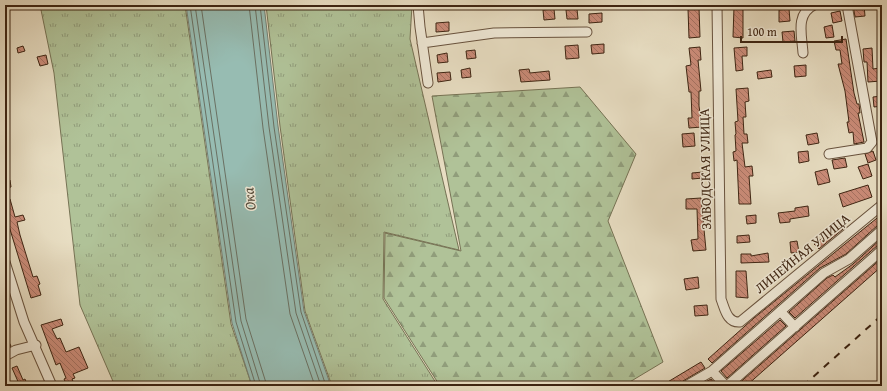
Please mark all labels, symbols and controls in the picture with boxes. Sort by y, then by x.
scale bar [741,18,842,44]
text: 100 m [747,23,777,40]
street label: ЗАВОДСКАЯ УЛИЦА [694,108,716,230]
water label: Ока [237,187,261,211]
street label: ЛИНЕЙНАЯ УЛИЦА [750,208,854,298]

